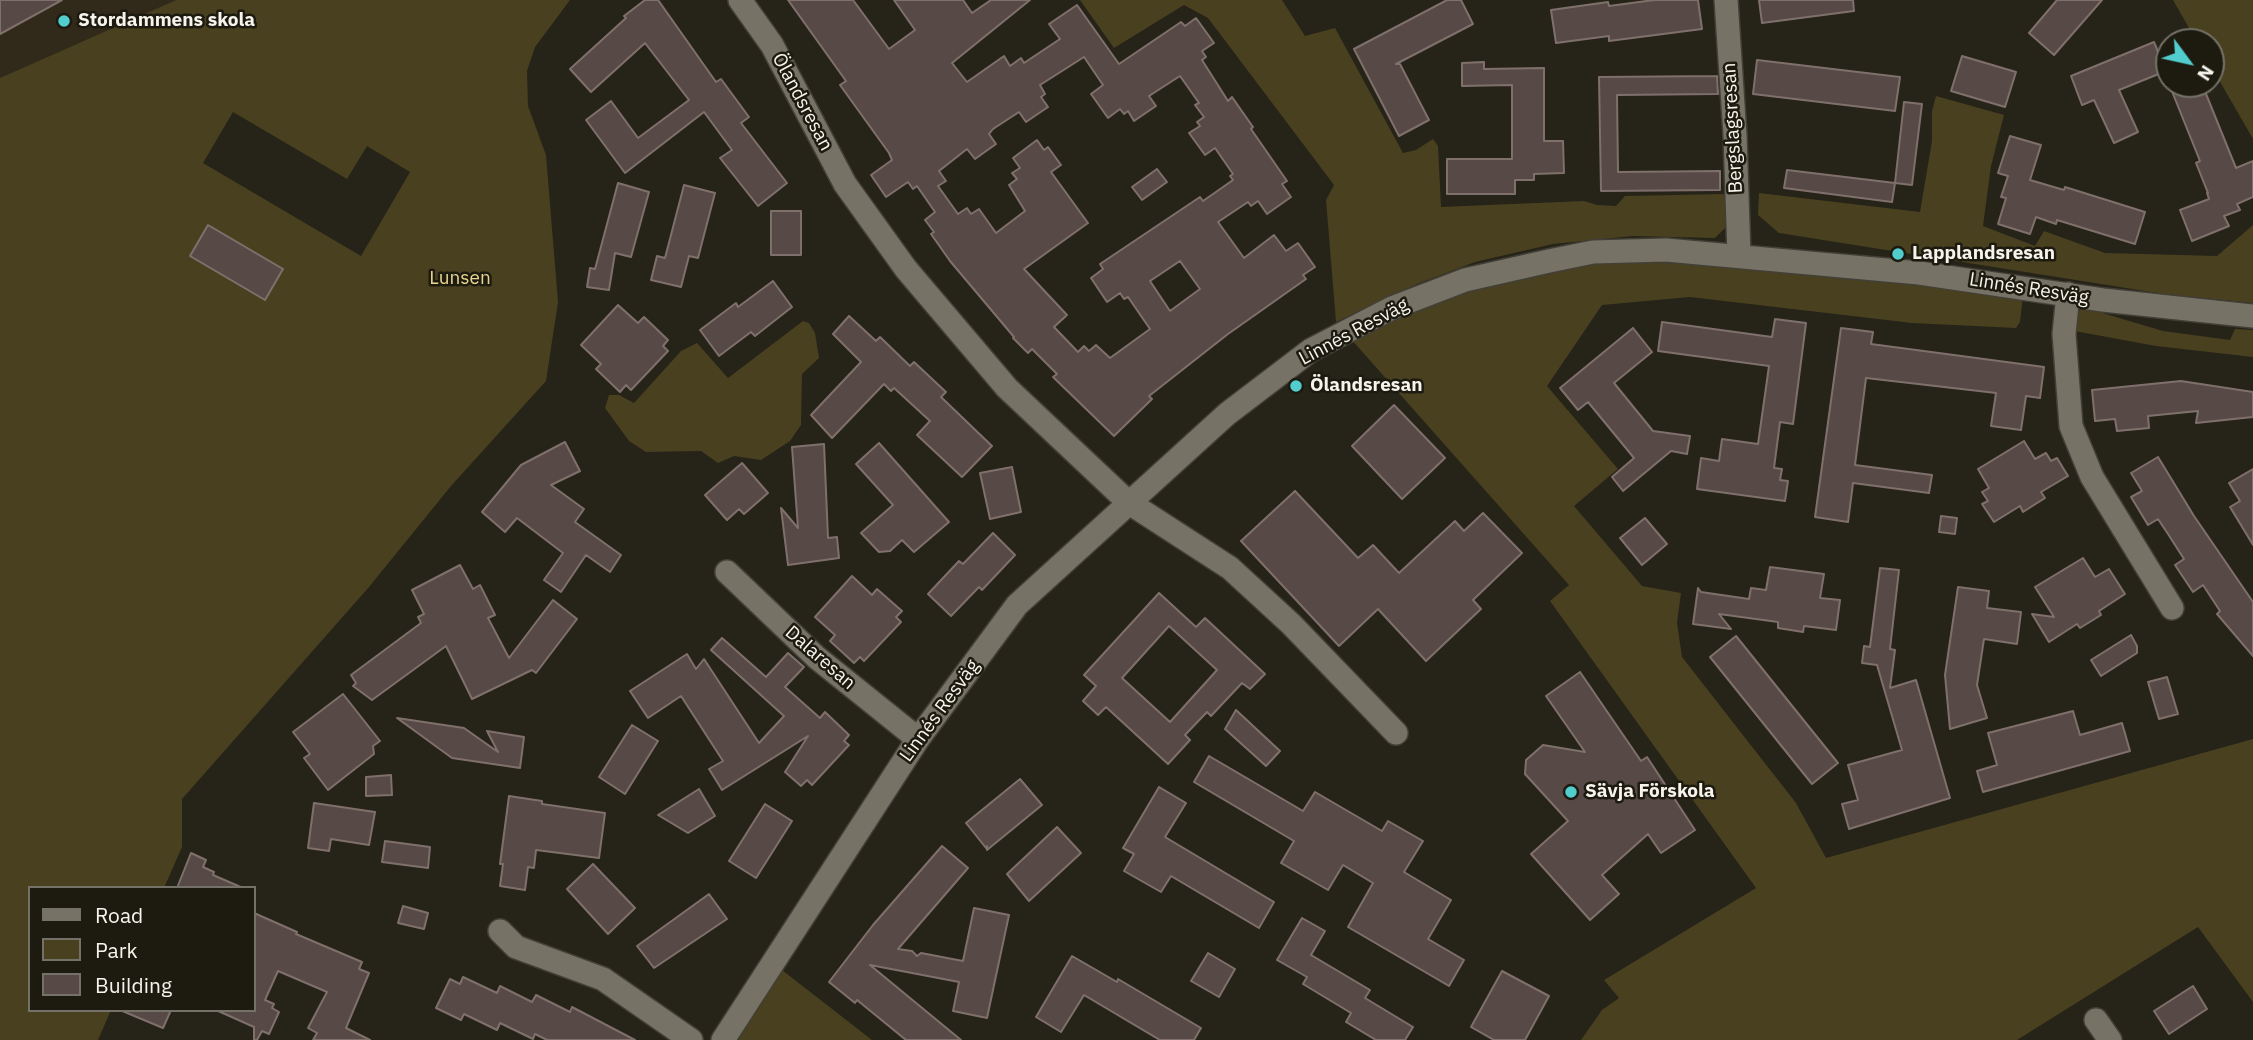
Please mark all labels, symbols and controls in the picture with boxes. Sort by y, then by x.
place label: Stordammens skola [78,10,255,32]
marker: Stordammens skola [56,13,72,29]
north arrow [2155,28,2225,98]
street label: Ölandsresan [767,49,837,155]
text: N [2192,61,2220,86]
street label: Bergslagsresan [1718,62,1748,194]
place label: Lapplandsresan [1912,243,2055,265]
marker: Lapplandsresan [1890,246,1906,262]
park label: Lunsen [429,268,491,290]
street label: Linnés Resväg [1968,268,2090,310]
street label: Linnés Resväg [1295,294,1413,370]
place label: Ölandsresan [1310,375,1423,397]
marker: Ölandsresan [1288,378,1304,394]
street label: Dalaresan [780,621,860,695]
street label: Linnés Resväg [895,655,985,767]
place label: Sävja Förskola [1585,781,1715,803]
marker: Sävja Förskola [1563,784,1579,800]
legend [28,886,256,1012]
text: Road [95,901,143,929]
text: Park [95,936,138,964]
text: Building [95,971,172,999]

